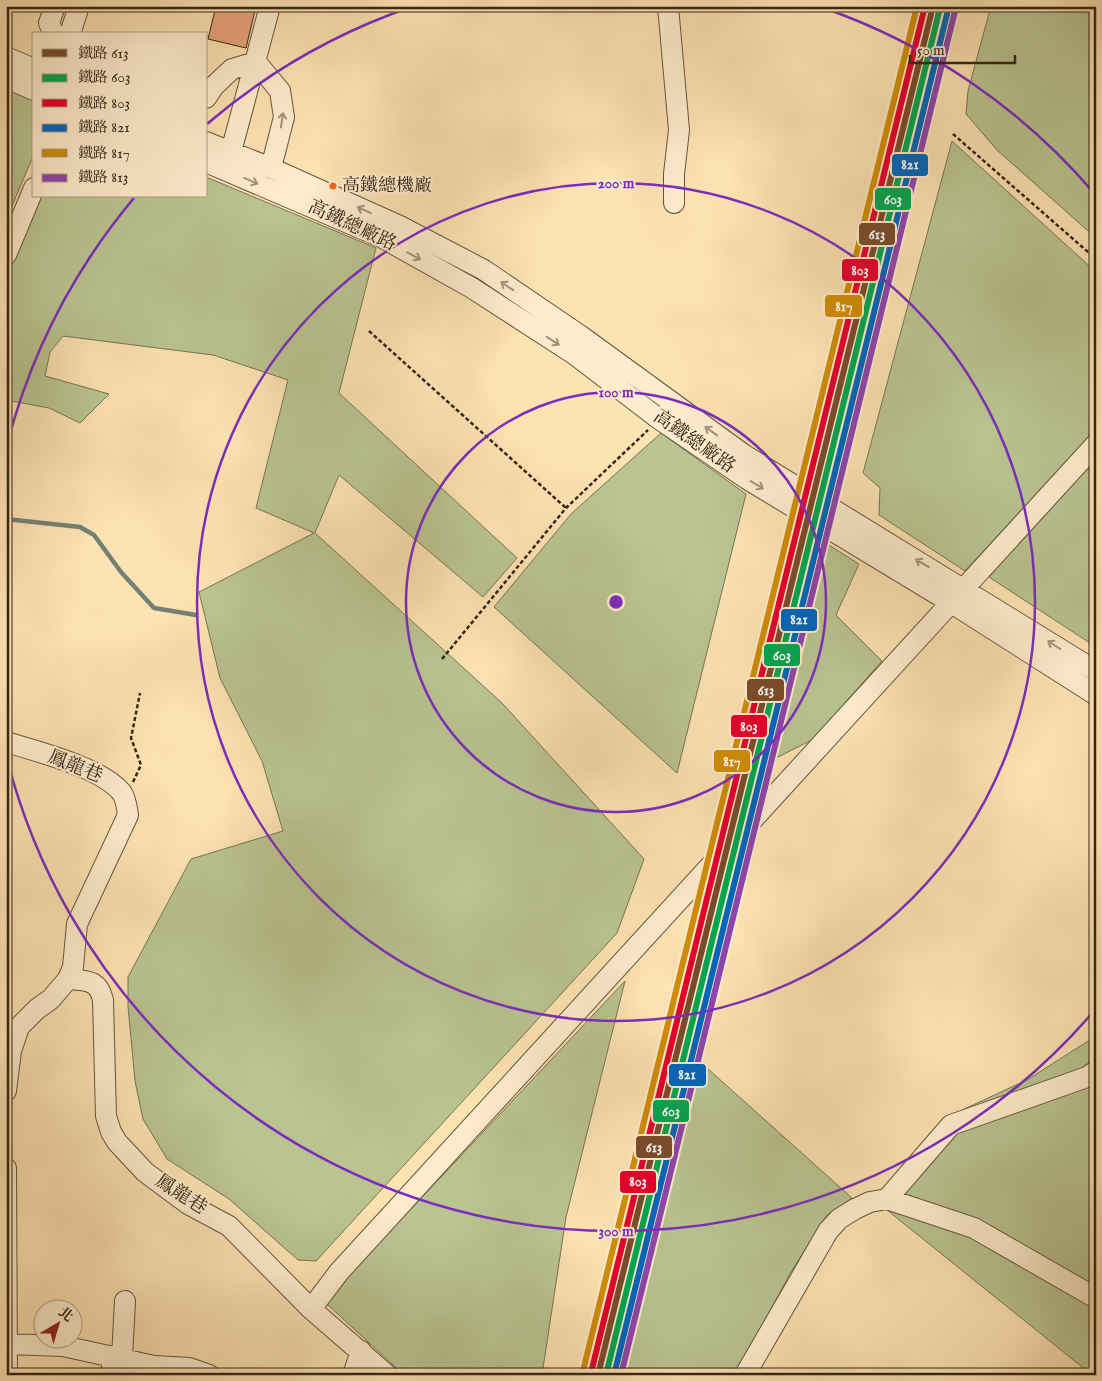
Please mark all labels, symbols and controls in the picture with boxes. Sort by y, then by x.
legend [32,32,208,198]
scale bar [910,32,1014,64]
text: 50 m [917,41,945,60]
text: 鐵路 613 [78,44,129,63]
text: 鐵路 603 [78,68,131,87]
text: 鐵路 803 [78,94,130,113]
one-way arrow [277,113,287,129]
text: 鐵路 821 [78,118,130,137]
text: 鐵路 817 [78,144,130,163]
line badge: 821 [891,153,929,177]
text: 821 [901,156,919,174]
text: 鐵路 813 [78,168,128,187]
text: 200 m [598,174,635,193]
place label: 高鐵總機廠 [342,175,432,198]
one-way arrow [243,176,258,186]
marker: 高鐵總機廠 [328,181,338,191]
line badge: 603 [874,187,912,211]
text: 603 [884,191,902,209]
street label: 高鐵總廠路 [304,195,400,257]
one-way arrow [357,204,372,214]
line badge: 613 [858,222,896,246]
text: 613 [869,226,885,244]
one-way arrow [407,251,422,261]
line badge: 803 [841,258,879,282]
text: 803 [851,262,869,280]
one-way arrow [500,281,514,291]
line badge: 817 [824,294,863,318]
text: 817 [835,298,853,316]
one-way arrow [546,335,560,346]
text: 100 m [598,383,634,402]
street label: 高鐵總廠路 [648,405,740,479]
one-way arrow [704,426,718,436]
one-way arrow [750,480,764,490]
one-way arrow [916,558,930,568]
centre of rings [607,593,625,611]
line badge: 821 [780,608,818,632]
text: 821 [790,611,808,629]
one-way arrow [1048,640,1062,650]
line badge: 603 [763,643,801,667]
text: 603 [773,647,791,665]
line badge: 613 [746,678,785,702]
text: 613 [758,682,774,700]
line badge: 803 [730,714,768,738]
text: 803 [740,718,758,736]
street label: 鳳龍巷 [44,745,106,789]
line badge: 817 [713,749,751,773]
text: 817 [723,753,741,771]
line badge: 821 [668,1063,707,1087]
text: 821 [678,1066,696,1084]
line badge: 603 [652,1099,690,1123]
text: 603 [662,1103,680,1121]
line badge: 613 [635,1135,673,1159]
text: 613 [646,1139,662,1157]
street label: 鳳龍巷 [151,1169,211,1221]
line badge: 803 [619,1170,657,1194]
text: 803 [629,1173,647,1191]
text: 300 m [598,1222,634,1241]
north arrow [32,1298,82,1348]
text: 北 [54,1303,76,1326]

